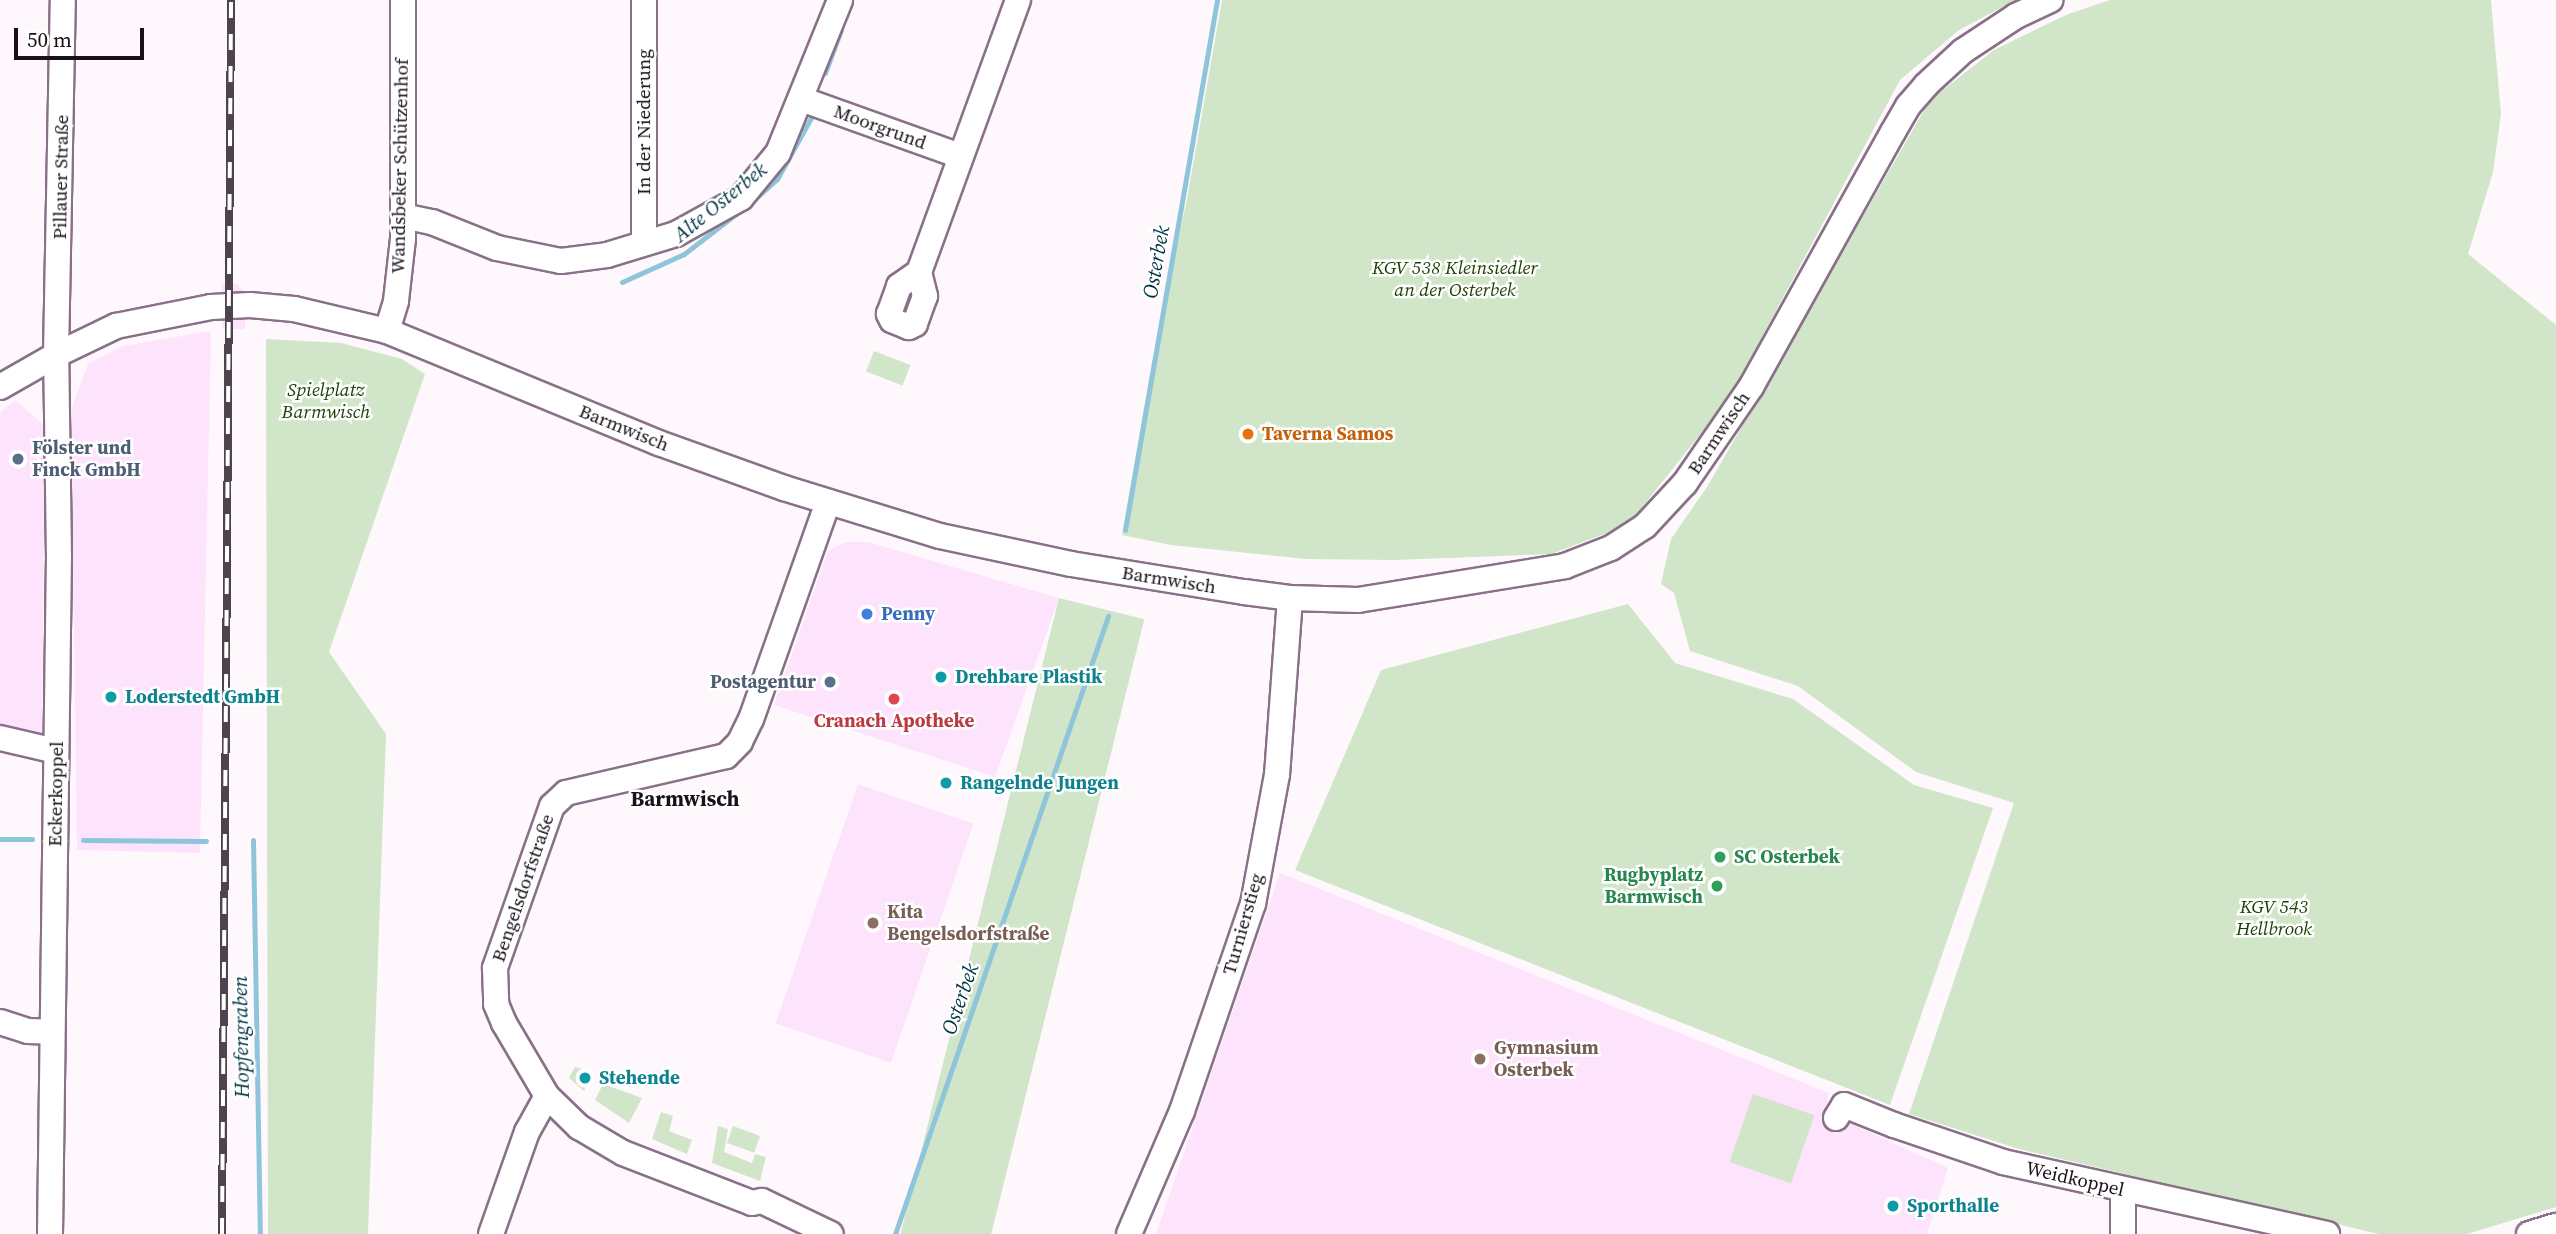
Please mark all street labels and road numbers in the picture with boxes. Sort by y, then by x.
street label: In der Niederung [633,49,655,195]
street label: Wandsbeker Schützenhof [387,58,413,274]
street label: Moorgrund [831,100,929,154]
street label: Pillauer Straße [49,114,73,240]
street label: Barmwisch [1683,387,1755,479]
street label: Barmwisch [576,400,672,456]
street label: Barmwisch [1120,561,1218,599]
street label: Eckerkoppel [44,741,68,847]
street label: Bengelsdorfstraße [487,811,559,965]
street label: Turnierstieg [1218,871,1268,977]
street label: Weidkoppel [2024,1157,2126,1201]

